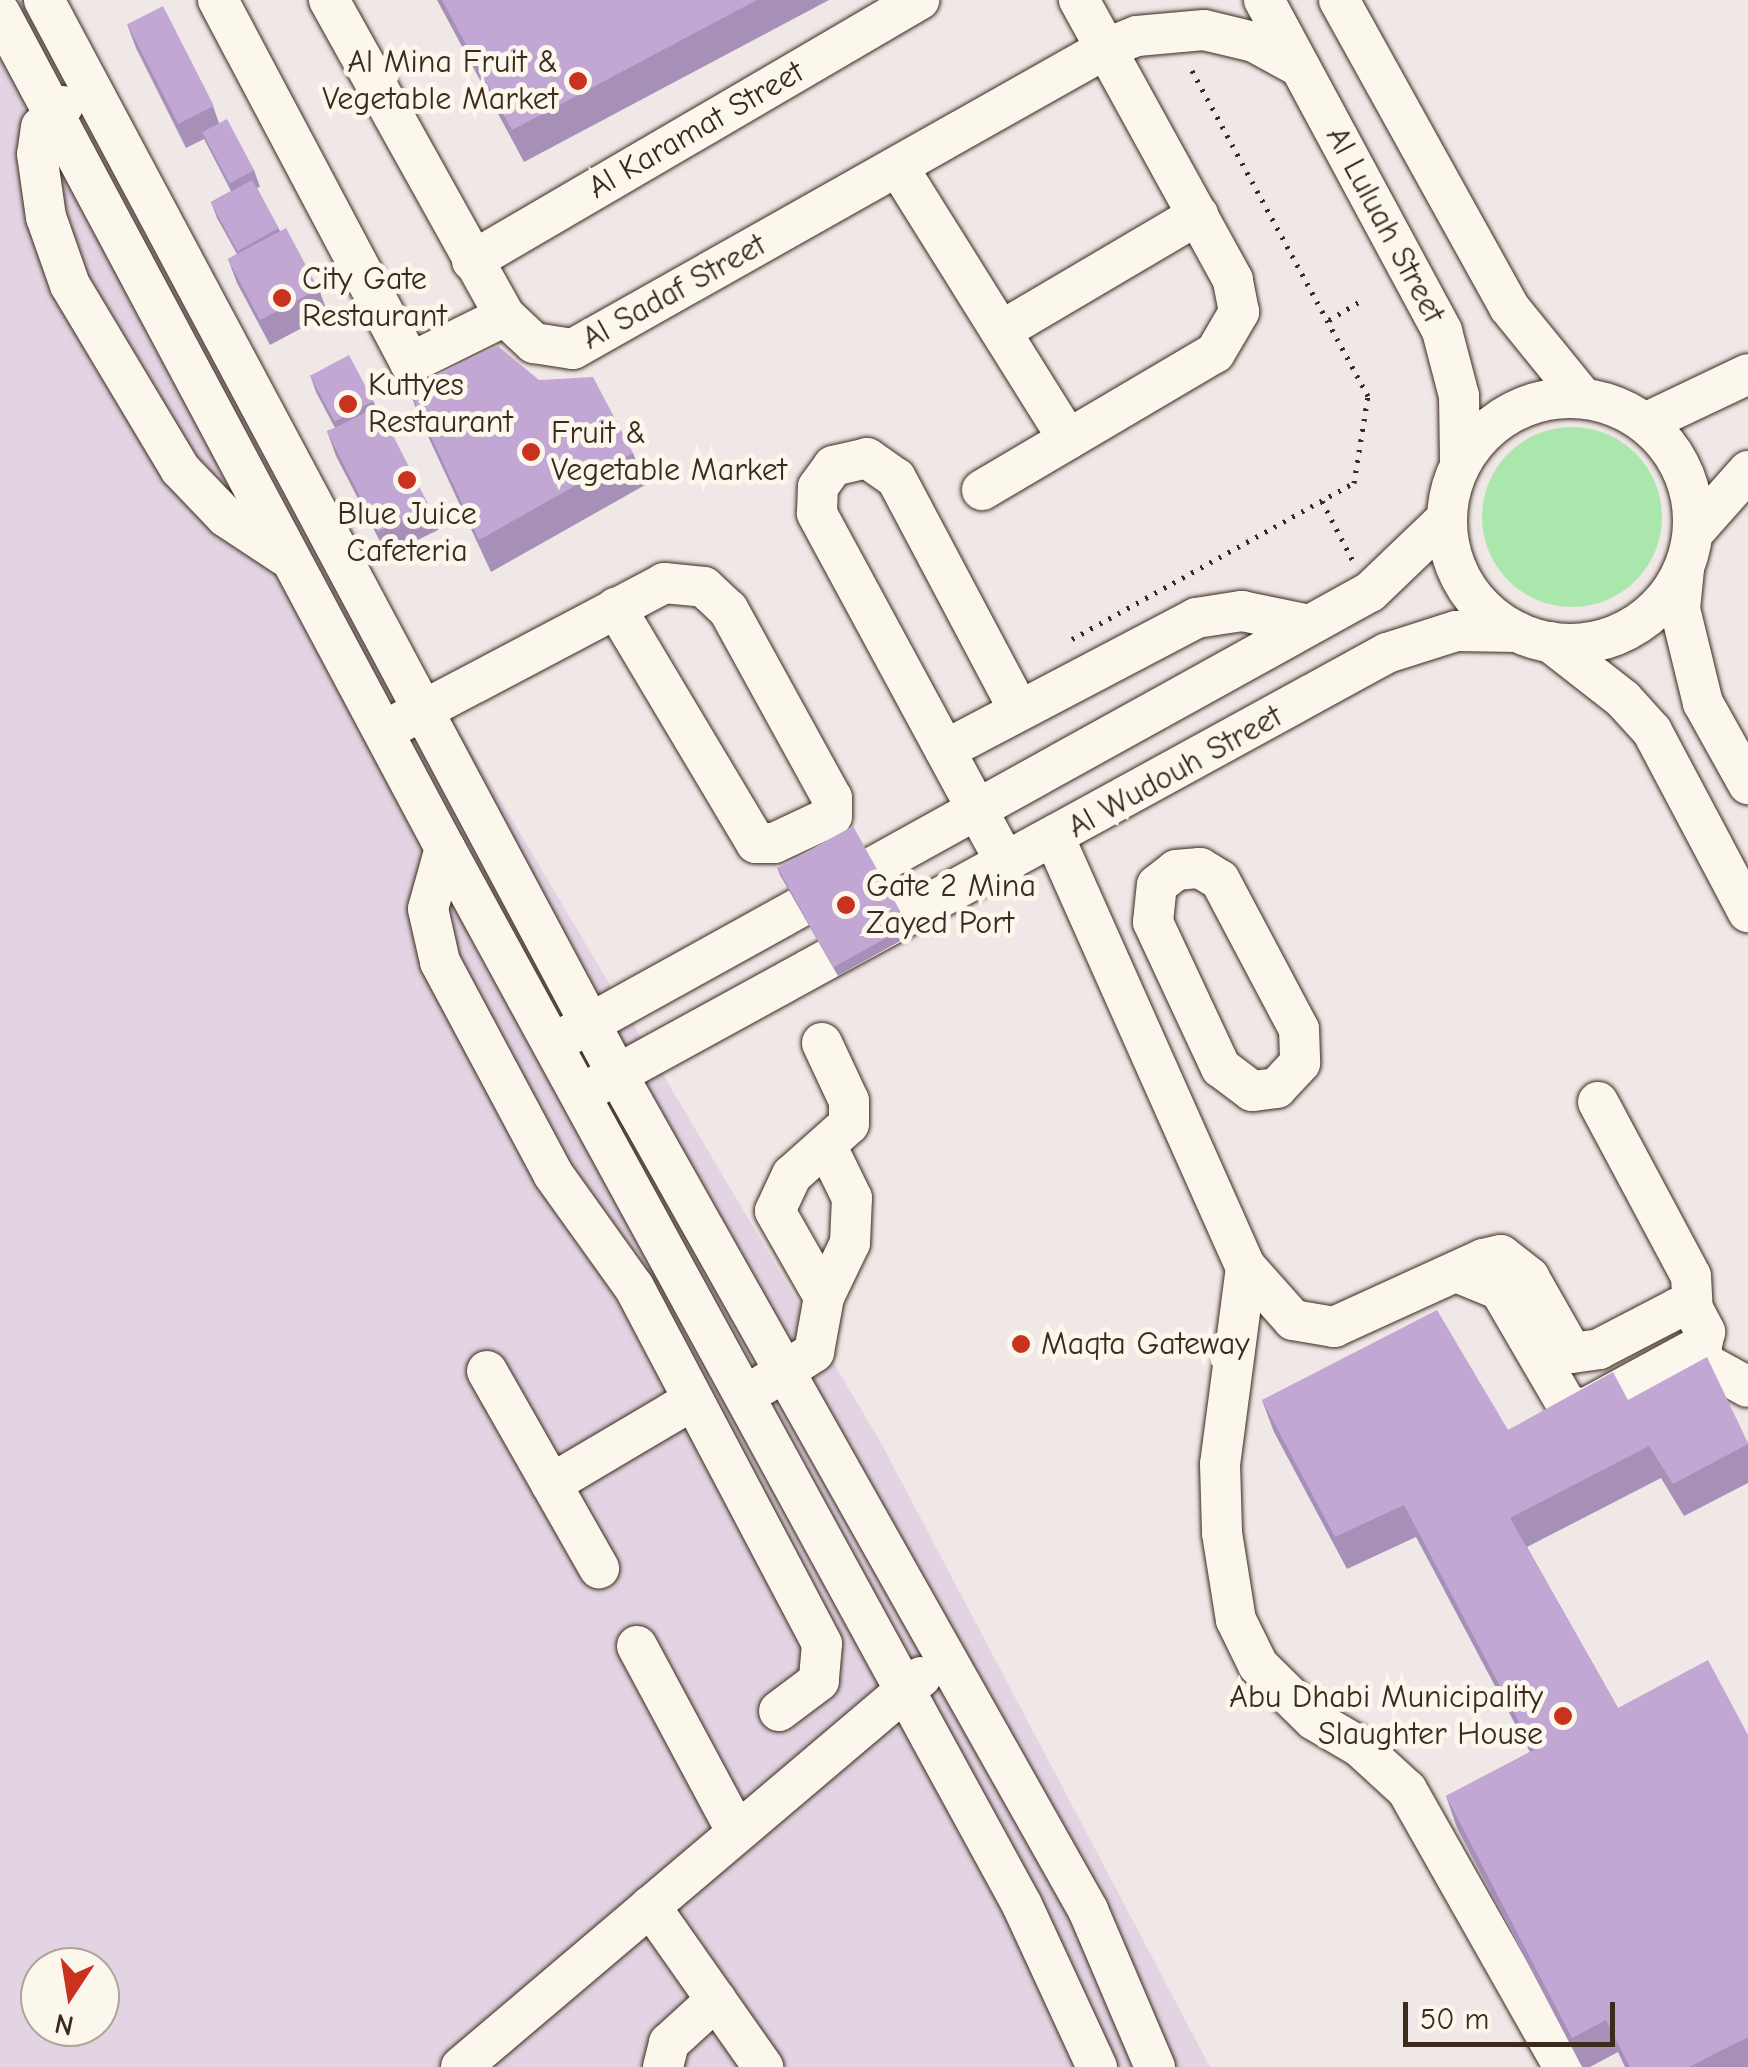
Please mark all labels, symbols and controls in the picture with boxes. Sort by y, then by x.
place label: Al Mina Fruit & Vegetable Market [322,44,558,119]
street label: Al Karamat Street [581,53,811,207]
marker: Al Mina Fruit & Vegetable Market [567,70,589,92]
street label: Al Luluah Street [1317,121,1453,329]
street label: Al Sadaf Street [576,226,772,358]
place label: City Gate Restaurant [302,261,447,336]
marker: City Gate Restaurant [271,287,293,309]
place label: Kuttyes Restaurant [368,367,513,442]
marker: Kuttyes Restaurant [337,393,359,415]
place label: Fruit & Vegetable Market [551,415,787,490]
marker: Fruit & Vegetable Market [520,441,542,463]
marker: Blue Juice Cafeteria [396,469,418,491]
place label: Blue Juice Cafeteria [337,496,477,571]
street label: Al Wudouh Street [1061,697,1289,847]
place label: Gate 2 Mina Zayed Port [866,868,1036,943]
marker: Gate 2 Mina Zayed Port [835,894,857,916]
place label: Maqta Gateway [1041,1325,1249,1363]
marker: Maqta Gateway [1010,1333,1032,1355]
place label: Abu Dhabi Municipality Slaughter House [1229,1679,1543,1754]
marker: Abu Dhabi Municipality Slaughter House [1552,1705,1574,1727]
north arrow [20,1947,120,2047]
scale bar [1408,1982,1620,2044]
text: 50 m [1420,2002,1489,2037]
text: N [52,2007,76,2042]

